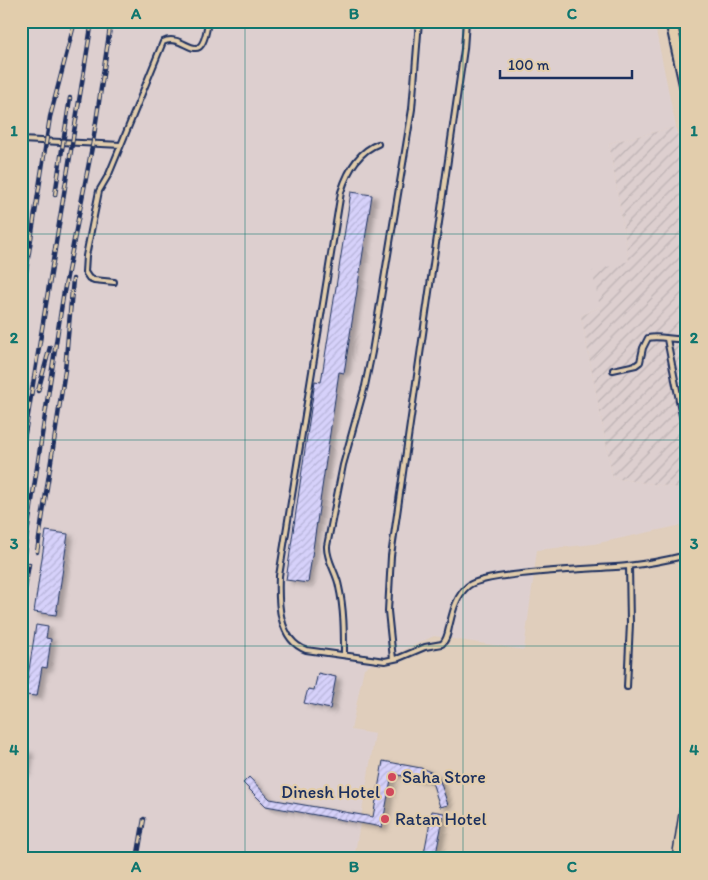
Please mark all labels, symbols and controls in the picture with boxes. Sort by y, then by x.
text: A [130,4,142,23]
text: B [349,4,360,23]
text: C [567,4,578,23]
scale bar [500,48,633,80]
text: 100 m [508,56,550,74]
text: 1 [10,121,18,140]
text: 1 [690,121,698,140]
text: 2 [10,328,19,347]
text: 2 [690,328,699,347]
text: 3 [10,534,19,553]
text: 3 [690,534,699,553]
text: 4 [9,740,19,759]
text: 4 [689,740,699,759]
place label: Saha Store [402,766,486,788]
marker: Saha Store [386,771,398,783]
place label: Dinesh Hotel [281,781,380,803]
marker: Dinesh Hotel [384,786,396,798]
place label: Ratan Hotel [395,808,486,830]
marker: Ratan Hotel [379,813,391,825]
text: A [130,857,142,876]
text: B [349,857,360,876]
text: C [567,857,578,876]

